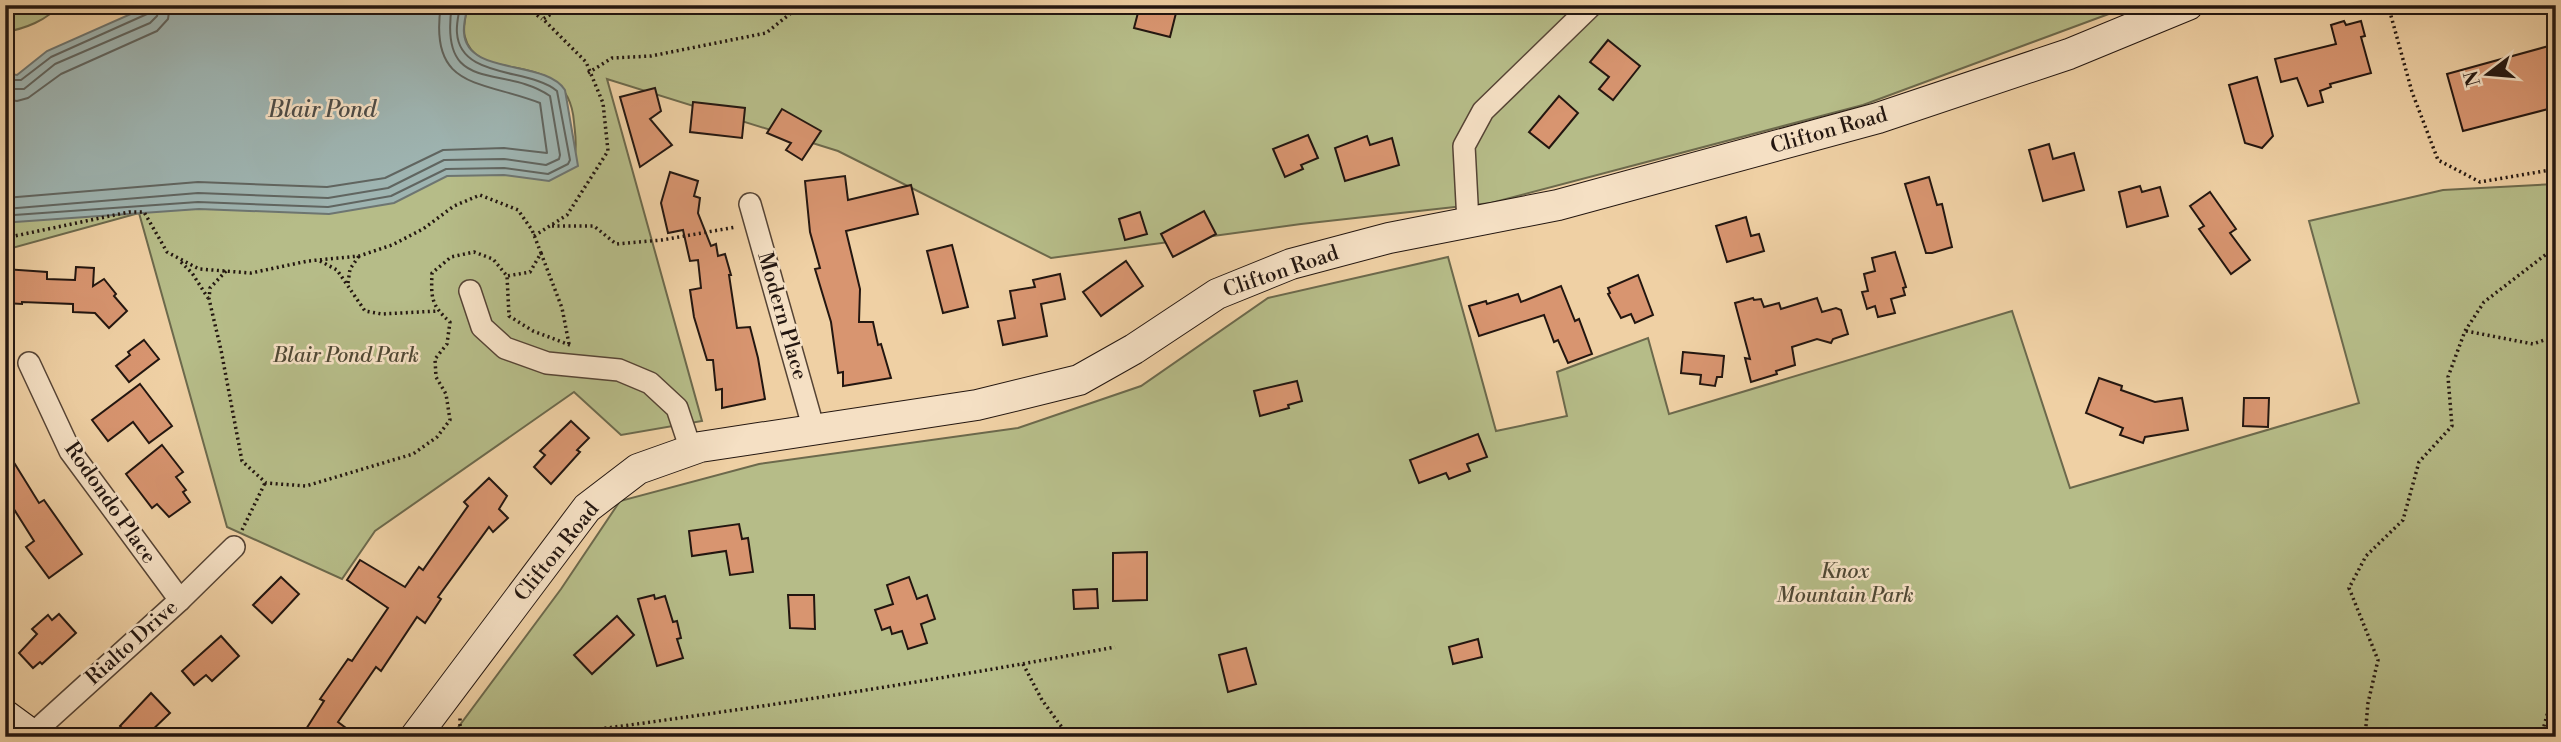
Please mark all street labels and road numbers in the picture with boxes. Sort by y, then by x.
street label: Clifton Road [1768,102,1891,160]
street label: Clifton Road [1220,240,1342,304]
street label: Modern Place [751,249,813,383]
street label: Rodondo Place [58,437,162,569]
street label: Clifton Road [509,497,605,607]
street label: Rialto Drive [81,595,183,691]

